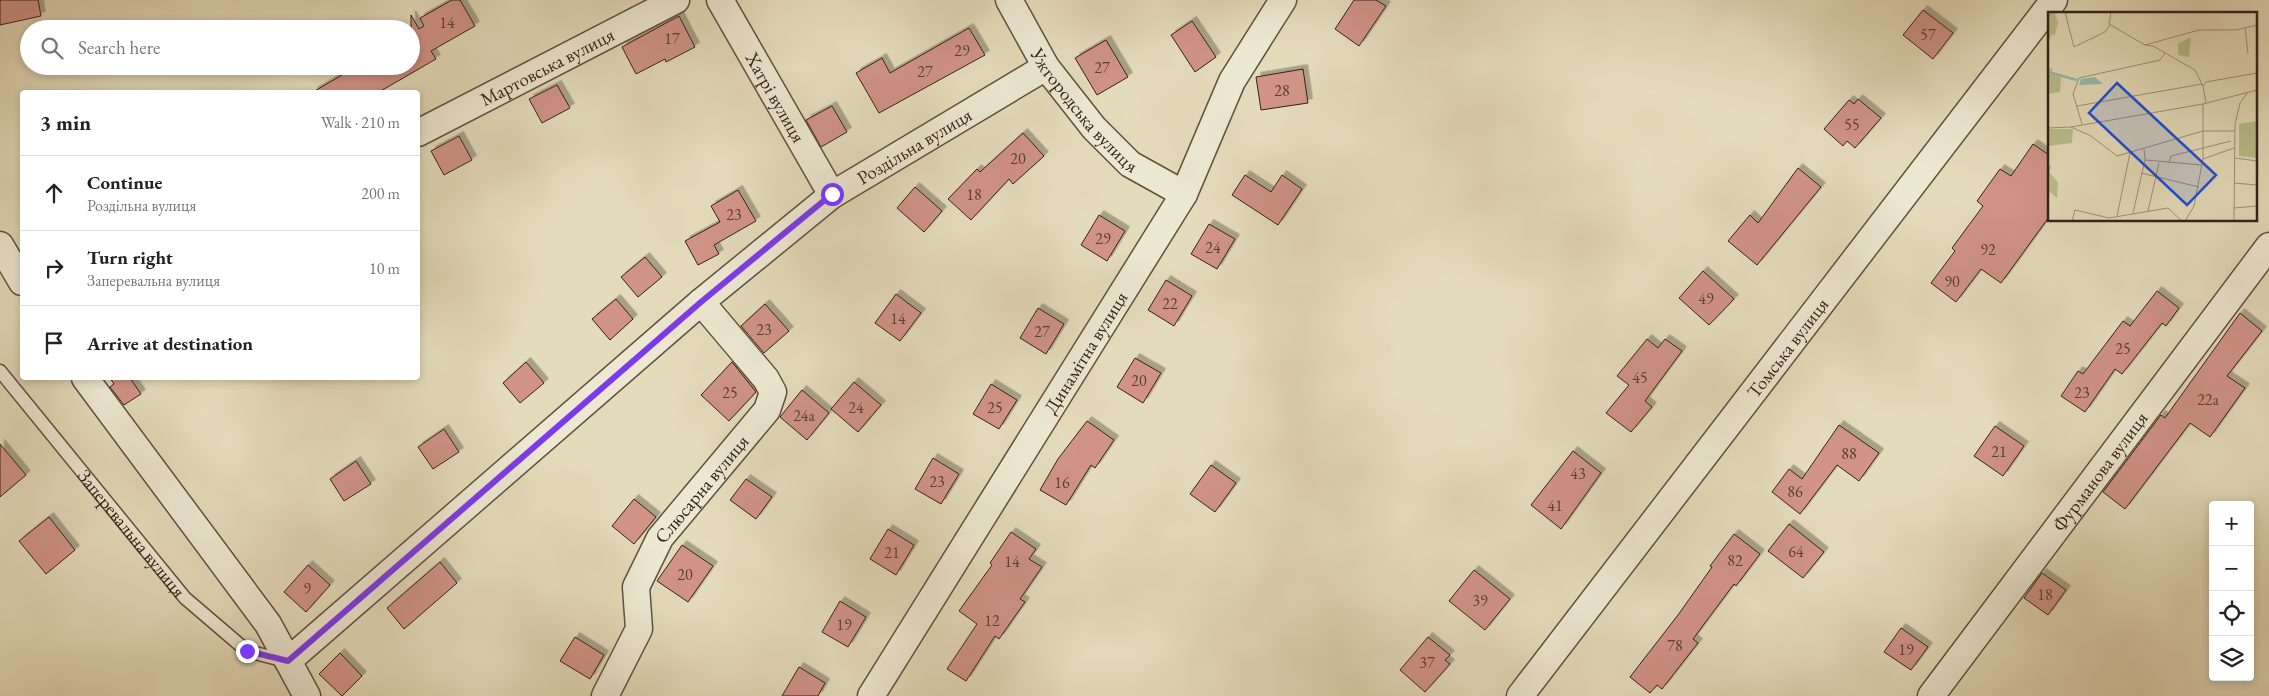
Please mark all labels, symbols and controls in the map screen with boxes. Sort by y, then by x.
house number: 14 [439,12,455,33]
inset map [2048,12,2256,221]
search box [20,20,420,75]
street label: Мартовська вулиця [476,21,619,112]
house number: 57 [1920,24,1936,45]
house number: 17 [664,28,680,49]
icon: search [38,34,66,62]
text: Search here [78,35,160,60]
house number: 29 [954,40,970,61]
street label: Ужгородська вулиця [1025,42,1142,178]
street label: Хатрі вулиця [739,47,812,147]
house number: 27 [1094,57,1110,78]
house number: 27 [917,61,933,82]
house number: 28 [1274,80,1290,101]
street label: Роздільна вулиця [852,102,977,190]
text: 3 min [40,109,91,136]
text: Walk · 210 m [321,112,400,133]
house number: 55 [1844,114,1860,135]
house number: 20 [1010,148,1026,169]
text: Continue [87,170,162,195]
icon: ahead [40,179,68,207]
text: 200 m [361,183,400,204]
route start [821,183,844,206]
house number: 18 [966,184,982,205]
text: Роздільна вулиця [87,195,196,216]
house number: 23 [726,204,742,225]
house number: 29 [1095,228,1111,249]
house number: 24 [1205,237,1221,258]
house number: 92 [1980,239,1996,260]
text: Turn right [87,245,173,270]
icon: right [40,254,68,282]
text: 10 m [369,258,400,279]
text: Заперевальна вулиця [87,270,220,291]
house number: 90 [1944,271,1960,292]
street label: Динамітна вулиця [1038,286,1133,418]
house number: 49 [1698,288,1714,309]
street label: Томська вулиця [1741,292,1834,403]
house number: 22 [1162,293,1178,314]
house number: 14 [890,308,906,329]
house number: 23 [756,319,772,340]
house number: 27 [1034,321,1050,342]
icon: arrive [40,329,68,357]
text: Arrive at destination [87,331,253,356]
house number: 25 [2115,338,2131,359]
house number: 45 [1632,367,1648,388]
house number: 20 [1131,370,1147,391]
house number: 25 [722,382,738,403]
house number: 23 [2074,382,2090,403]
house number: 22а [2197,389,2219,410]
house number: 24 [848,397,864,418]
house number: 25 [987,397,1003,418]
house number: 24а [793,405,815,426]
street label: Фурманова вулиця [2047,406,2153,536]
street label: Слюсарна вулиця [648,429,754,548]
house number: 21 [1991,441,2007,462]
house number: 88 [1841,443,1857,464]
house number: 43 [1570,463,1586,484]
street label: Заперевальна вулиця [72,464,192,603]
house number: 23 [929,471,945,492]
house number: 16 [1054,472,1070,493]
house number: 86 [1787,481,1803,502]
house number: 41 [1547,495,1563,516]
map controls [2209,501,2254,681]
button: + [2209,501,2254,546]
house number: 64 [1788,541,1804,562]
house number: 21 [884,542,900,563]
button: − [2209,546,2254,591]
house number: 82 [1727,550,1743,571]
house number: 14 [1004,551,1020,572]
house number: 20 [677,564,693,585]
house number: 9 [303,578,311,599]
house number: 18 [2037,584,2053,605]
house number: 39 [1472,590,1488,611]
button: locate [2209,591,2254,636]
house number: 12 [984,610,1000,631]
house number: 19 [836,614,852,635]
house number: 78 [1667,635,1683,656]
button: layers [2209,636,2254,681]
house number: 19 [1898,639,1914,660]
route end [236,640,259,663]
house number: 37 [1419,652,1435,673]

